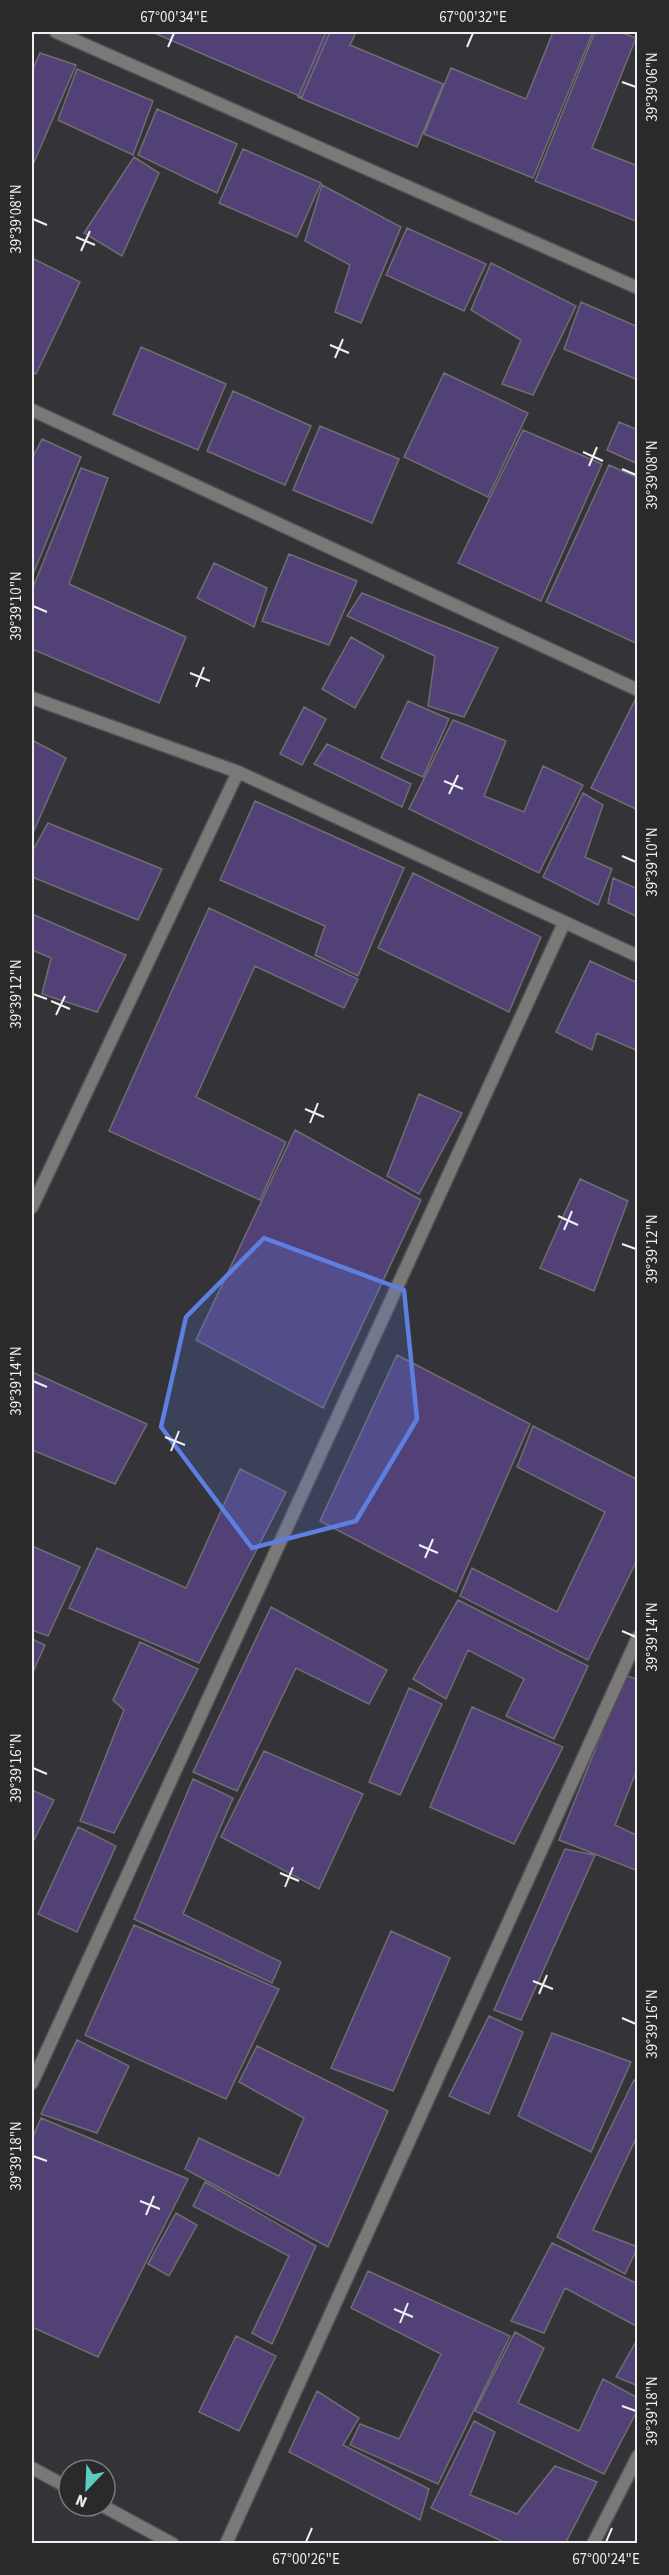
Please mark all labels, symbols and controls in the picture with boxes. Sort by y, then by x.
text: 67°00'34"E [140,7,208,28]
text: 67°00'32"E [439,7,507,28]
text: 39°39'06"N [642,52,663,122]
text: 39°39'08"N [6,184,27,254]
text: 39°39'08"N [642,440,663,510]
text: 39°39'10"N [6,571,27,641]
text: 39°39'10"N [642,827,663,897]
text: 39°39'12"N [6,959,27,1029]
text: 39°39'12"N [642,1214,663,1284]
text: 39°39'14"N [6,1346,27,1416]
text: 39°39'14"N [642,1602,663,1672]
text: 39°39'16"N [6,1733,27,1803]
text: 39°39'16"N [642,1989,663,2059]
text: 39°39'18"N [6,2121,27,2191]
text: 39°39'18"N [642,2376,663,2446]
north arrow [57,2458,117,2518]
text: N [72,2489,91,2513]
text: 67°00'26"E [272,2549,340,2570]
text: 67°00'24"E [572,2549,640,2570]

